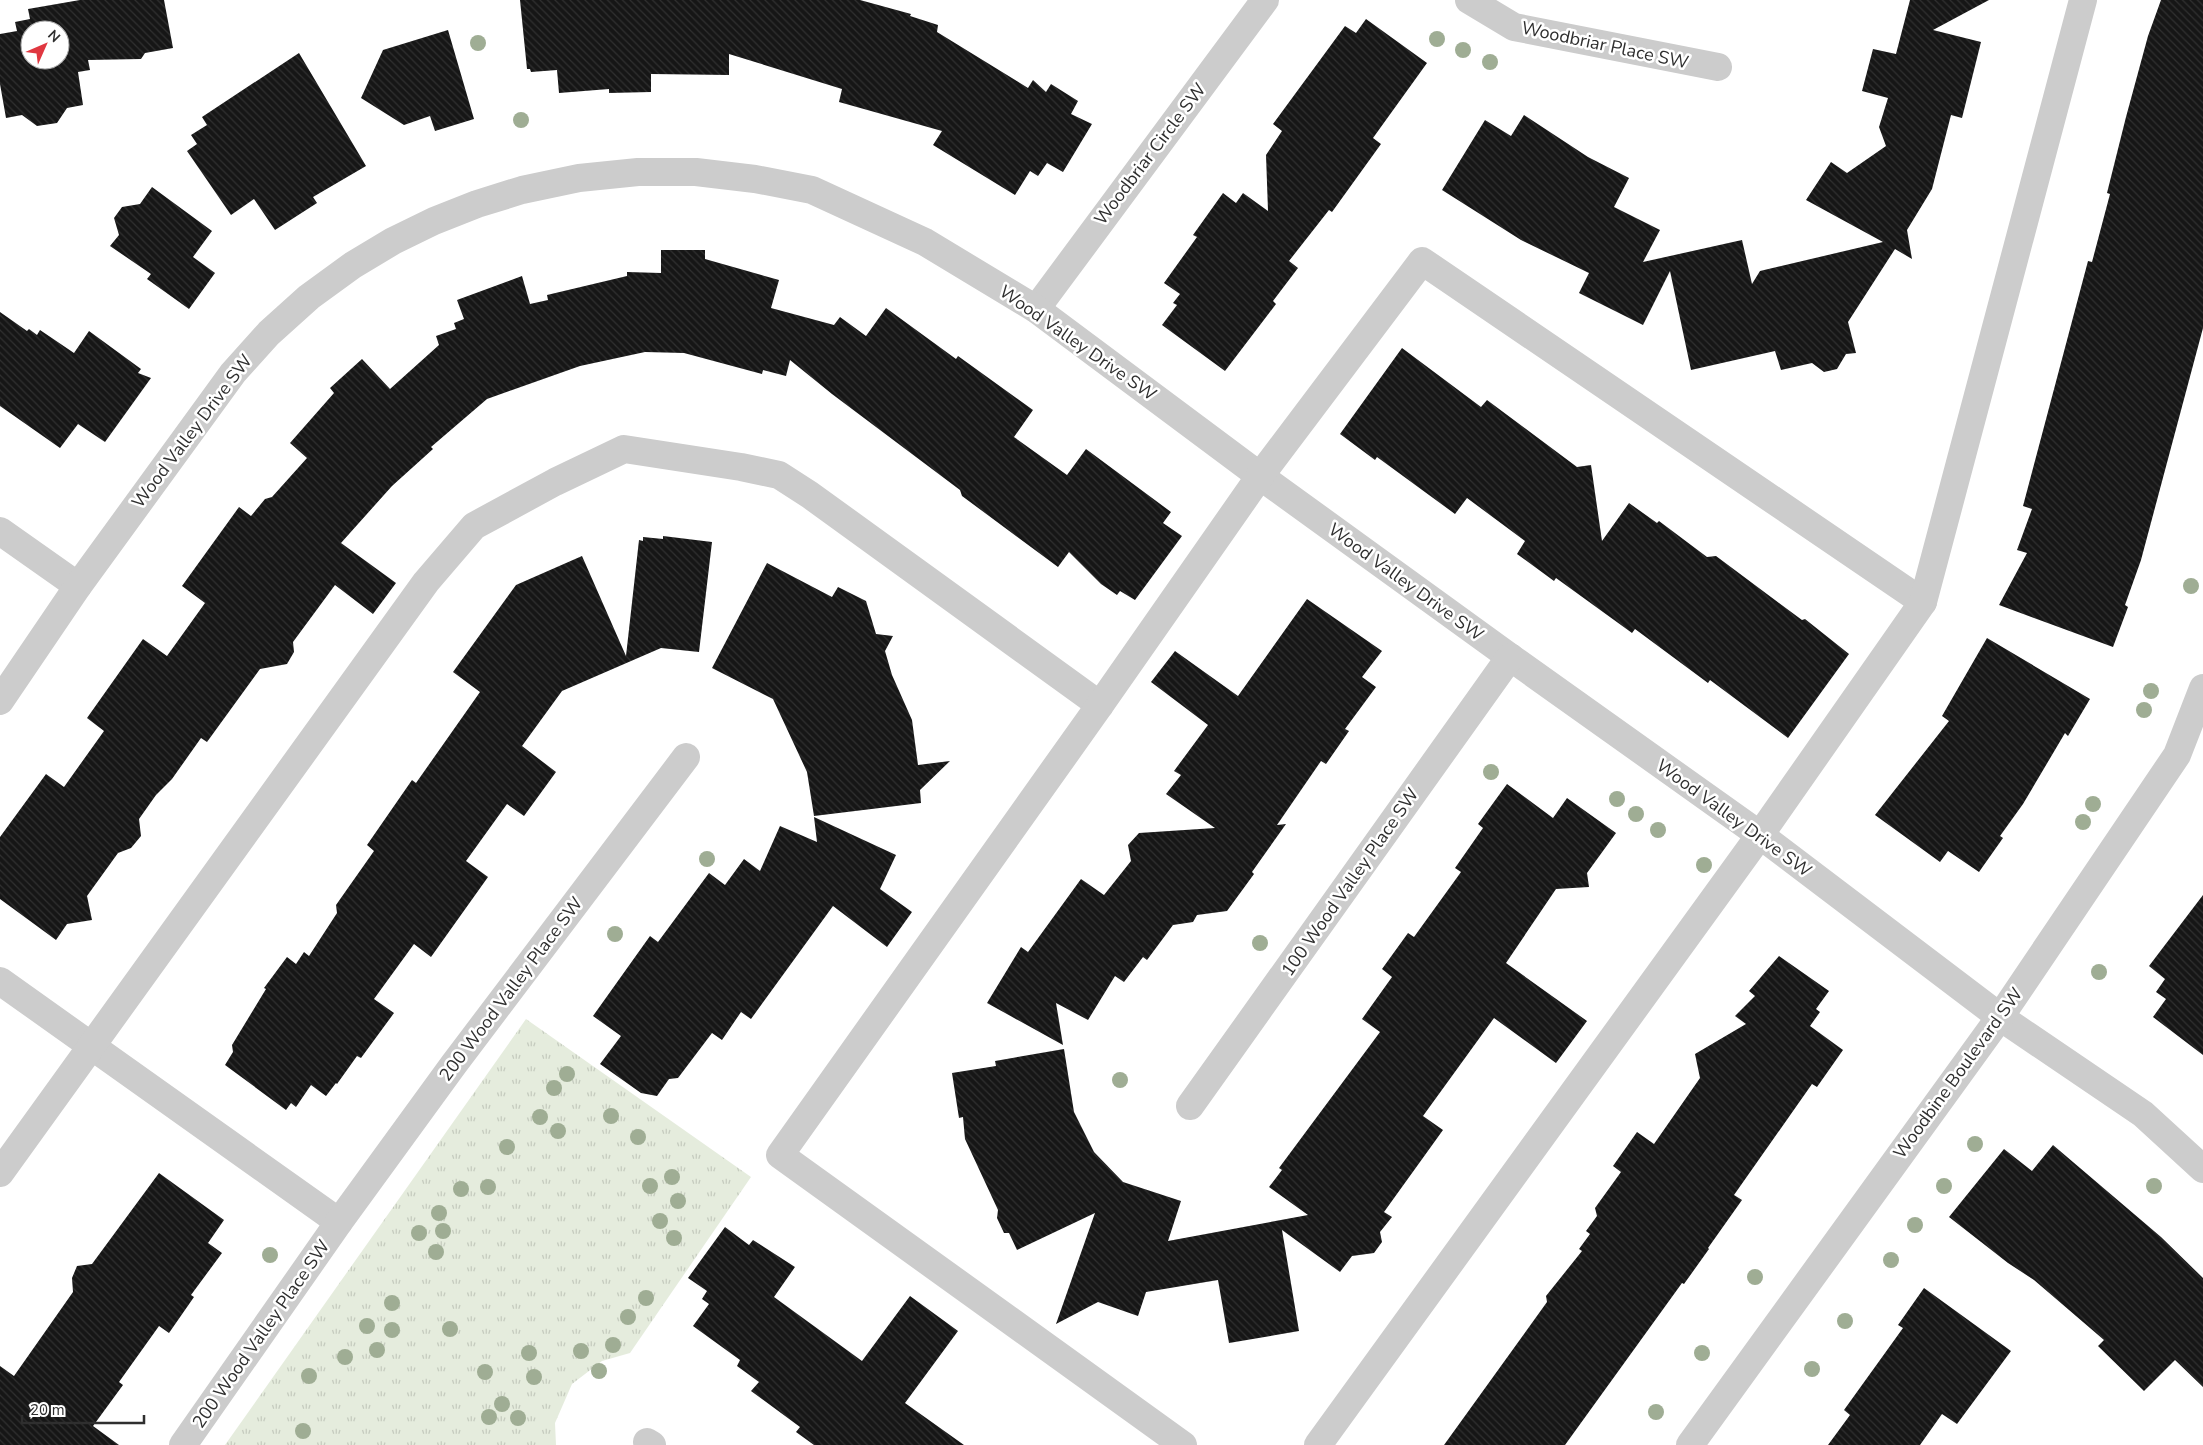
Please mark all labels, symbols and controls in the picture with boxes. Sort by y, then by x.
street label: Woodbriar Place SW [1519,16,1691,74]
north arrow [20,20,70,70]
text: N [43,26,64,47]
street label: Woodbriar Circle SW [1089,78,1211,230]
street label: Wood Valley Drive SW [995,280,1161,406]
street label: Wood Valley Drive SW [126,349,258,513]
street label: Wood Valley Drive SW [1323,517,1489,647]
street label: Wood Valley Drive SW [1651,753,1817,883]
street label: 100 Wood Valley Place SW [1276,783,1424,981]
street label: 200 Wood Valley Place SW [434,892,588,1086]
street label: Woodbine Boulevard SW [1888,982,2028,1163]
street label: 200 Wood Valley Place SW [187,1235,335,1433]
scale bar [22,1392,145,1424]
text: 20 m [30,1400,65,1420]

